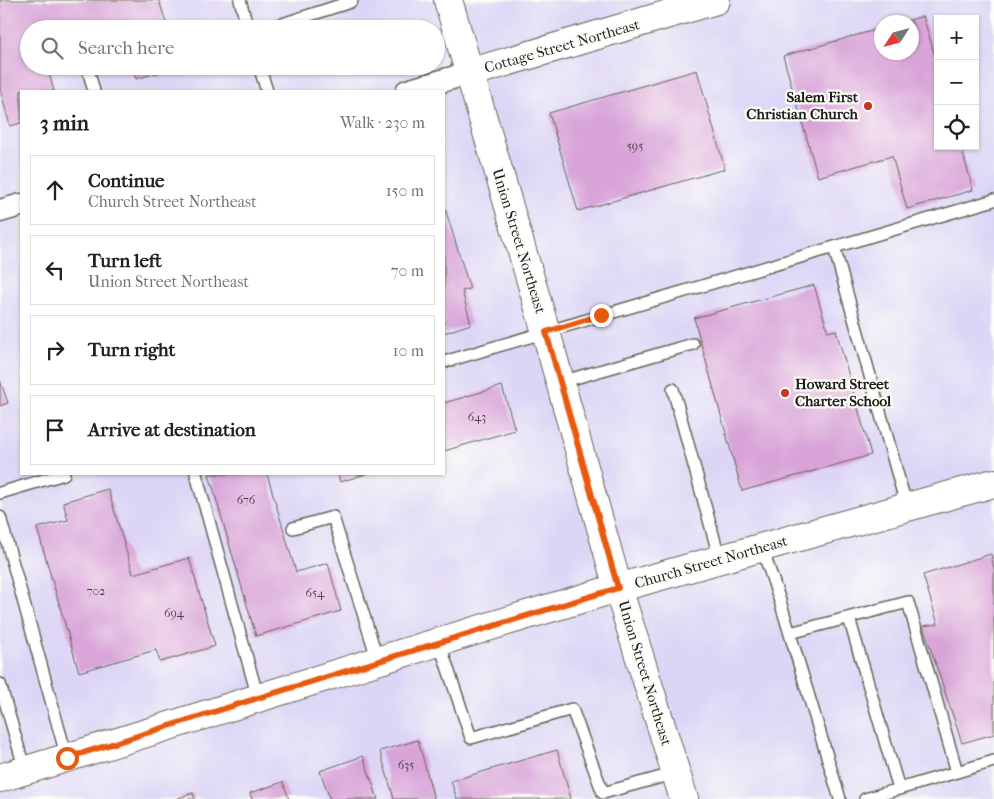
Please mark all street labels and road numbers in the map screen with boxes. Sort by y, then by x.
street label: Cottage Street Northeast [482,15,642,77]
street label: Union Street Northeast [488,166,550,316]
street label: Church Street Northeast [633,531,790,592]
street label: Union Street Northeast [614,598,676,748]

